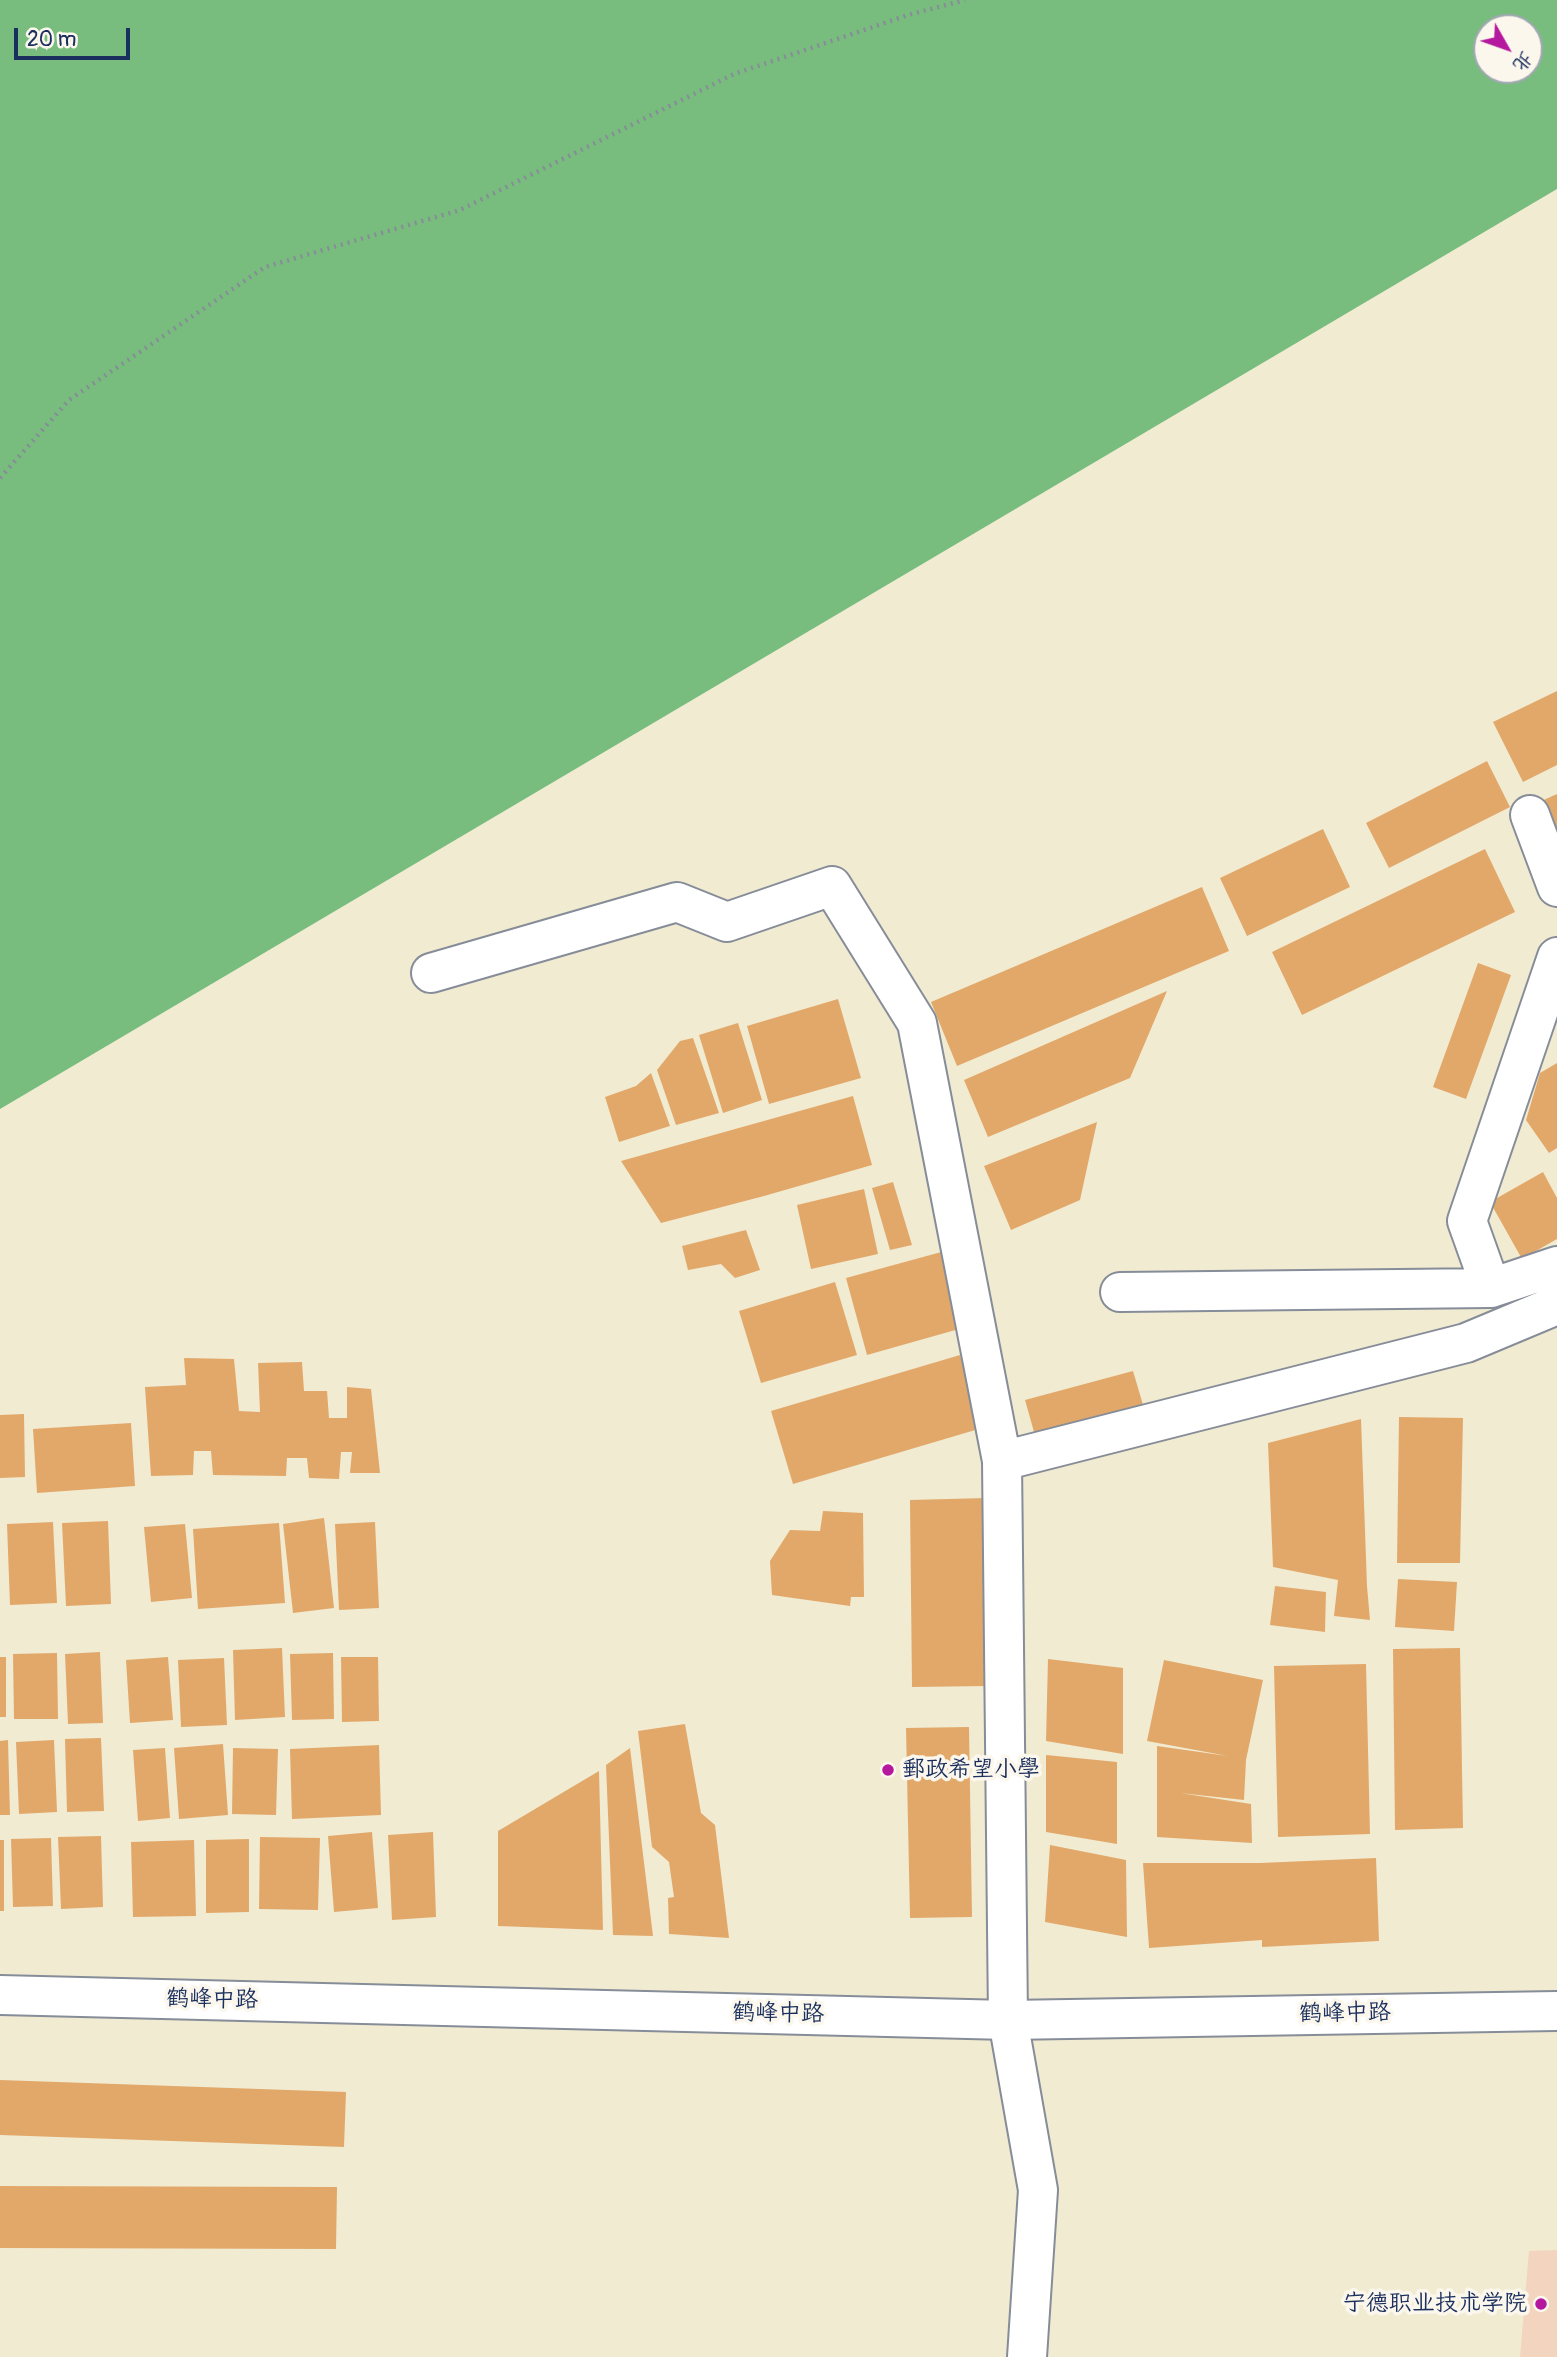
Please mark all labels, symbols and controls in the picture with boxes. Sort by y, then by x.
scale bar [18,14,133,58]
north arrow [1473,14,1543,84]
text: 20 m [27,26,76,53]
text: 北 [1507,46,1538,76]
place label: 郵政希望小學 [902,1756,1040,1784]
marker: 郵政希望小學 [880,1762,896,1778]
street label: 鹤峰中路 [166,1985,258,2015]
street label: 鹤峰中路 [732,1999,824,2029]
street label: 鹤峰中路 [1299,1999,1391,2029]
place label: 宁德职业技术学院 [1343,2290,1527,2318]
marker: 宁德职业技术学院 [1533,2296,1549,2312]

